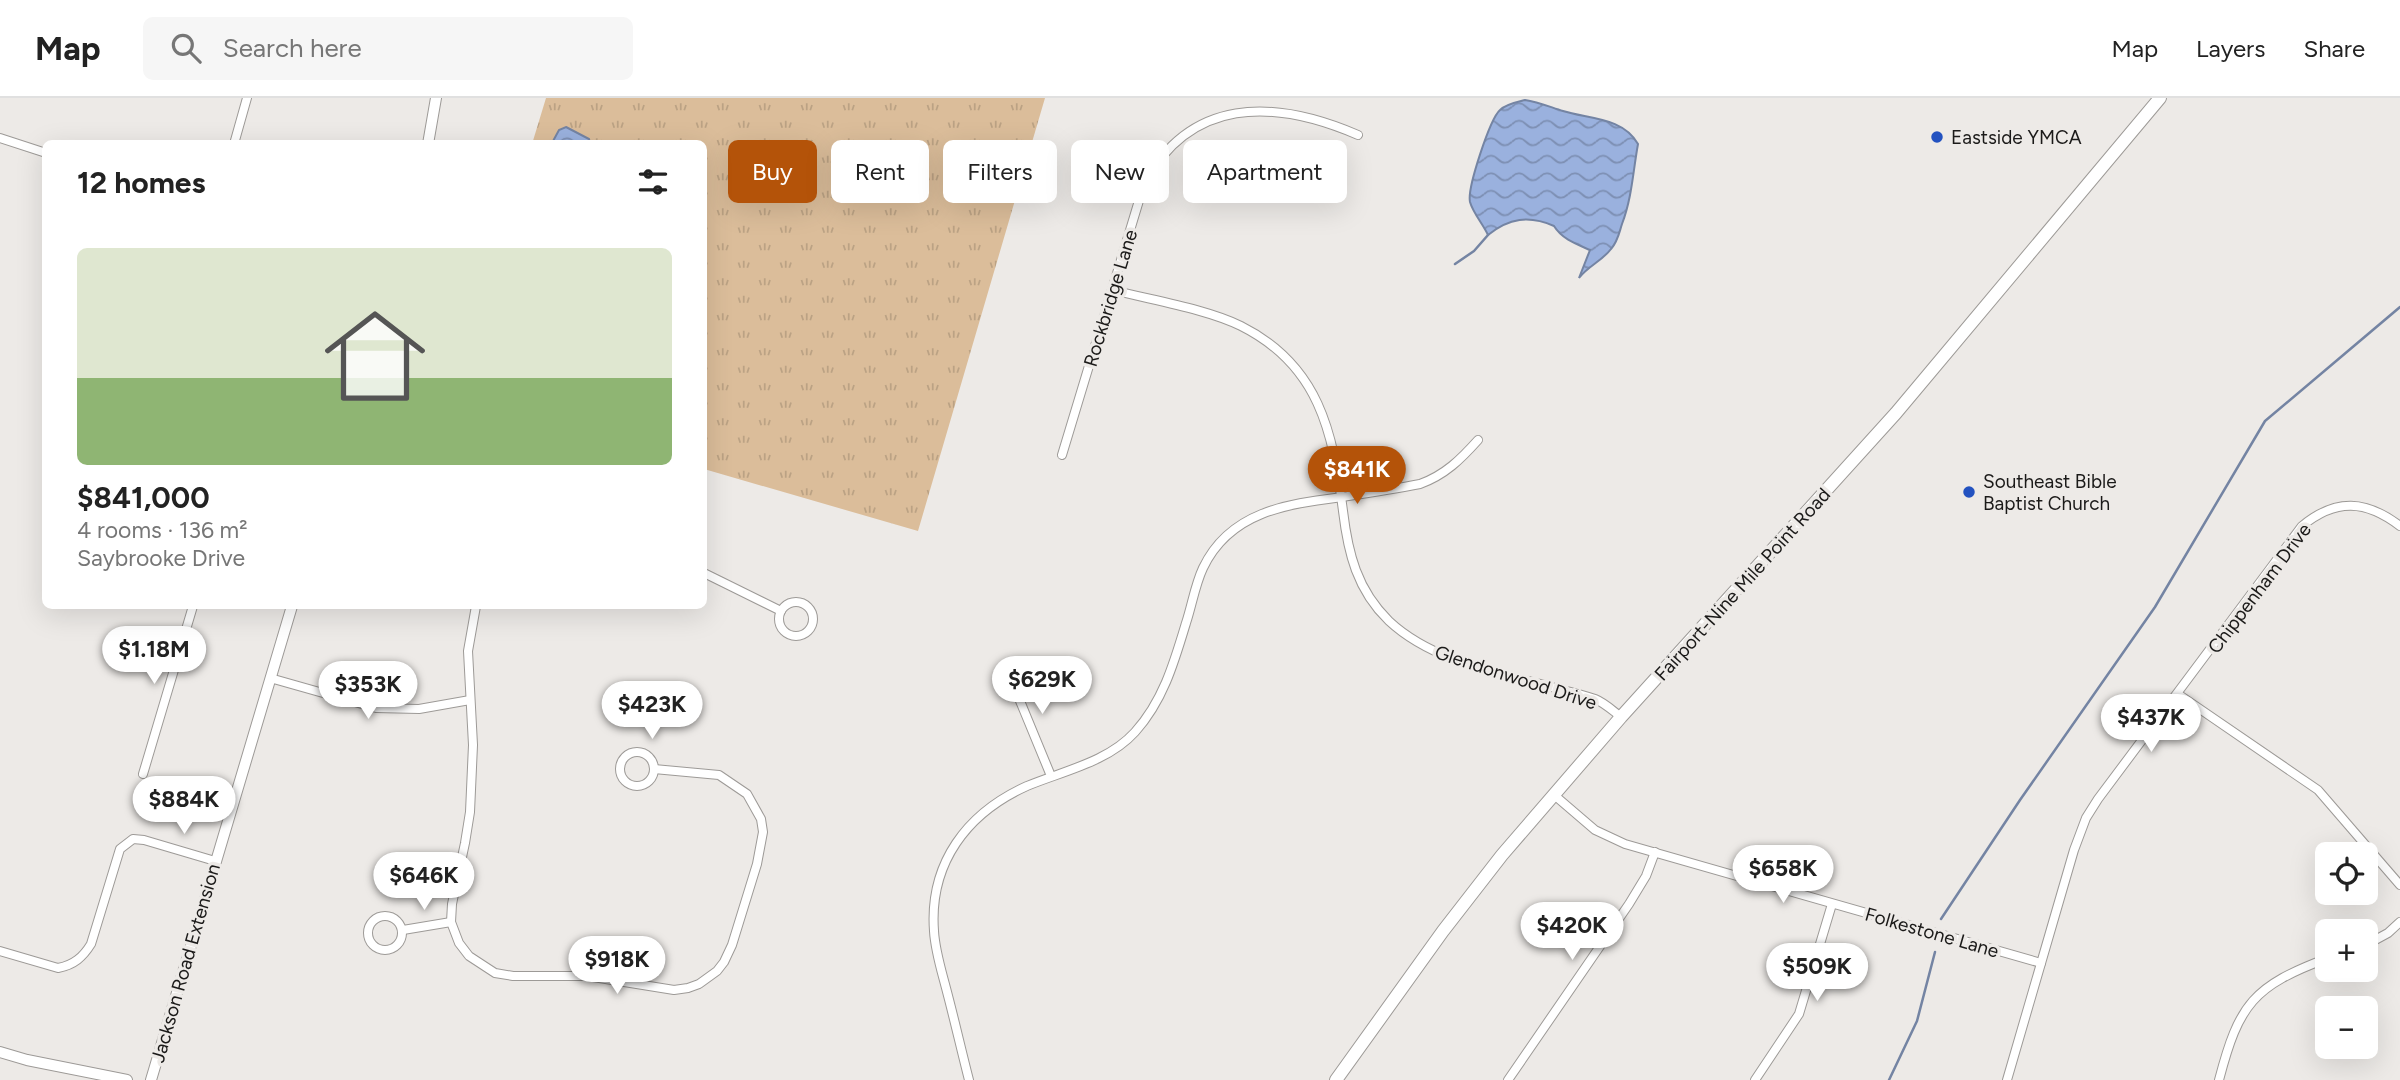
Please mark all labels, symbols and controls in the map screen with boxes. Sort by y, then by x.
search box [143,17,633,80]
text: Map [35,29,101,68]
icon: search [167,29,205,67]
text: Search here [223,32,362,64]
text: Map [2111,34,2158,63]
text: Layers [2196,34,2265,63]
text: Share [2303,34,2365,63]
place label: Eastside YMCA [1951,126,2082,149]
marker: Eastside YMCA [1929,129,1945,145]
chip: Buy [728,140,817,203]
chip: Rent [831,140,929,203]
chip: Filters [943,140,1057,203]
chip: New [1071,140,1169,203]
chip: Apartment [1183,140,1347,203]
icon: filters [634,163,672,201]
text: 12 homes [77,164,205,201]
street label: Rockbridge Lane [1079,227,1142,370]
icon: home [312,293,438,419]
pin: $841K [1308,446,1406,506]
text: $841K [1324,455,1390,483]
place label: Southeast Bible Baptist Church [1983,470,2117,515]
text: $841,000 [77,479,210,516]
street label: Fairport-Nine Mile Point Road [1650,483,1835,685]
marker: Southeast Bible Baptist Church [1961,484,1977,500]
text: 4 rooms · 136 m² [77,516,248,544]
street label: Chippenham Drive [2203,519,2316,658]
text: Saybrooke Drive [77,544,245,572]
pin: $1.18M [97,626,211,686]
text: $1.18M [118,635,190,663]
street label: Glendonwood Drive [1432,640,1600,714]
pin: $629K [993,656,1091,716]
pin: $353K [319,662,417,721]
text: $629K [1008,665,1076,693]
text: $353K [335,670,402,698]
pin: $423K [603,682,701,741]
text: $423K [618,690,686,718]
pin: $437K [2102,694,2200,754]
text: $437K [2117,703,2185,731]
pin: $884K [135,776,233,836]
text: $884K [149,785,219,813]
map controls [2315,842,2378,1059]
button: locate [2315,842,2378,905]
pin: $658K [1734,846,1832,905]
pin: $646K [375,852,473,912]
text: $658K [1749,854,1817,882]
street label: Jackson Road Extension [146,861,225,1065]
text: $646K [389,861,459,889]
pin: $420K [1523,902,1621,962]
street label: Folkestone Lane [1862,902,2001,963]
text: $420K [1537,911,1607,939]
button: + [2315,919,2378,982]
pin: $918K [568,936,666,996]
pin: $509K [1768,944,1866,1003]
text: $918K [584,945,650,973]
text: $509K [1782,952,1852,980]
button: − [2315,996,2378,1059]

